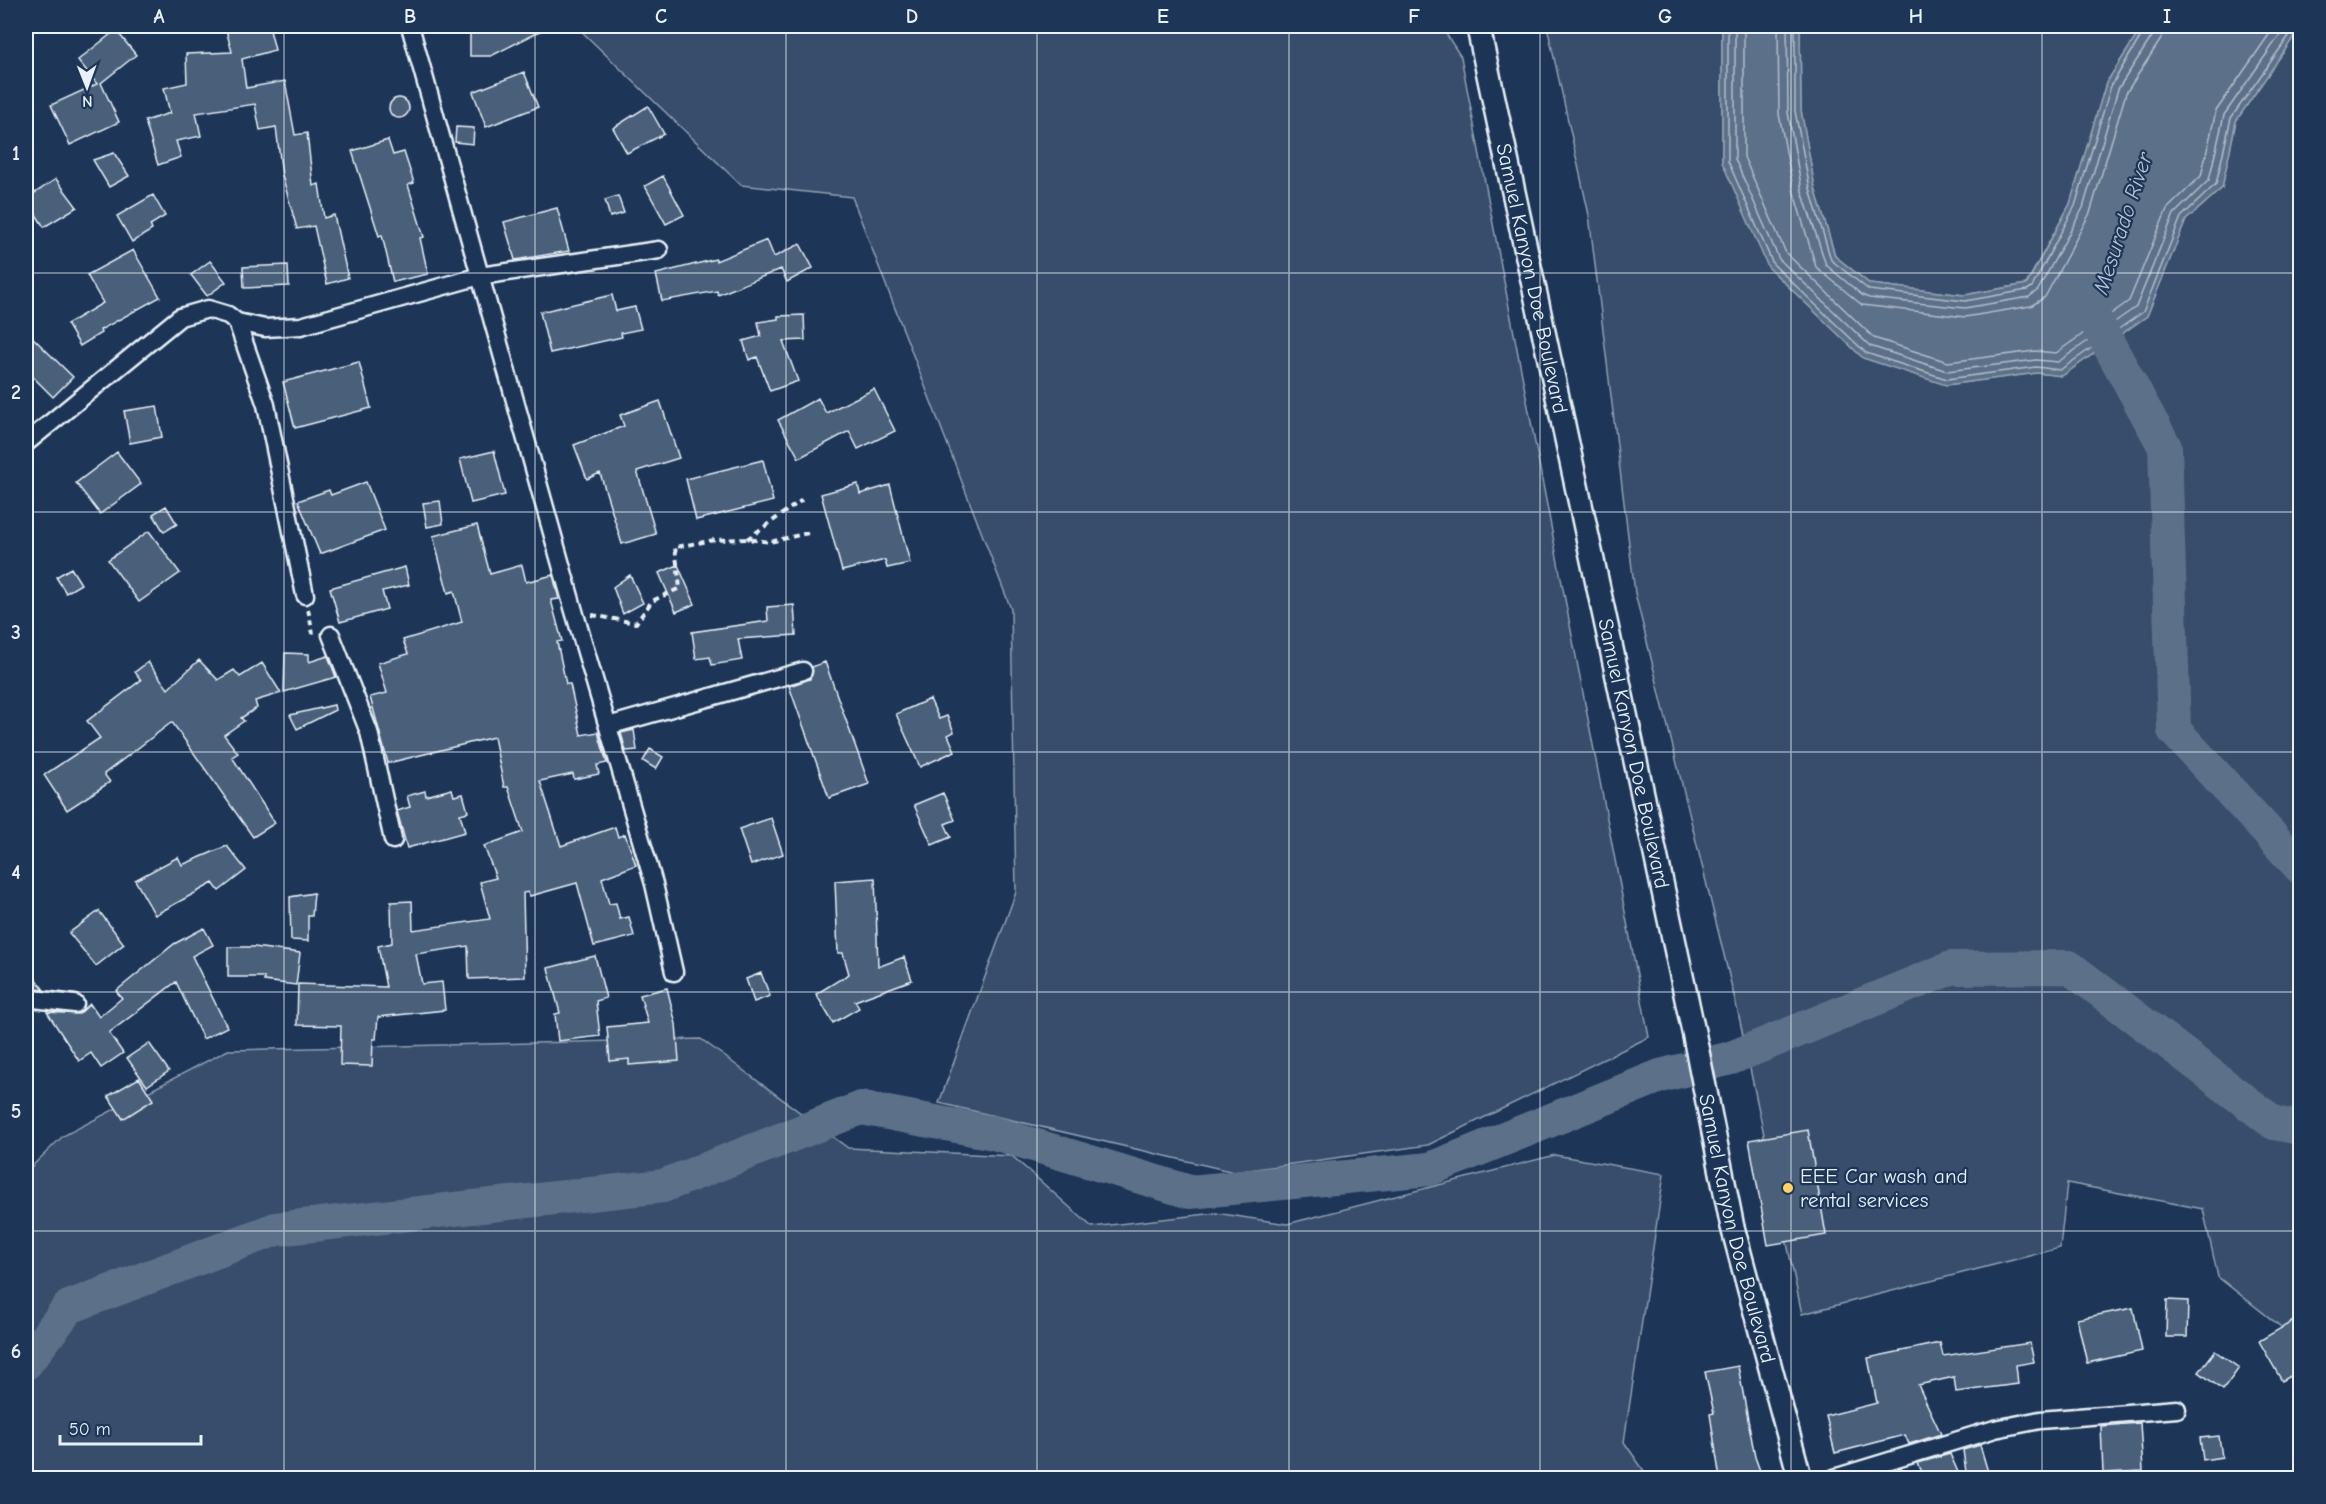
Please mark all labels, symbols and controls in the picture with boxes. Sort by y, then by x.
text: A [153,5,165,28]
text: B [404,5,416,28]
text: C [655,5,667,28]
text: D [906,5,918,28]
text: E [1157,5,1169,28]
text: F [1408,5,1420,28]
text: G [1658,5,1672,28]
text: H [1909,5,1923,28]
text: I [2163,5,2171,28]
north arrow [57,57,117,117]
text: N [82,92,93,110]
street label: Samuel Kanyon Doe Boulevard [1491,141,1573,416]
text: 1 [12,142,20,165]
water label: Mesurado River [2088,148,2158,298]
text: 2 [11,381,21,404]
street label: Samuel Kanyon Doe Boulevard [1593,616,1675,891]
text: 3 [11,621,21,644]
text: 4 [11,861,21,884]
street label: Samuel Kanyon Doe Boulevard [1694,1092,1781,1365]
text: 5 [11,1100,21,1123]
place label: EEE Car wash and rental services [1800,1164,1968,1212]
marker: EEE Car wash and rental services [1781,1181,1795,1195]
text: 6 [11,1340,21,1363]
scale bar [60,1408,201,1446]
text: 50 m [69,1419,111,1440]

